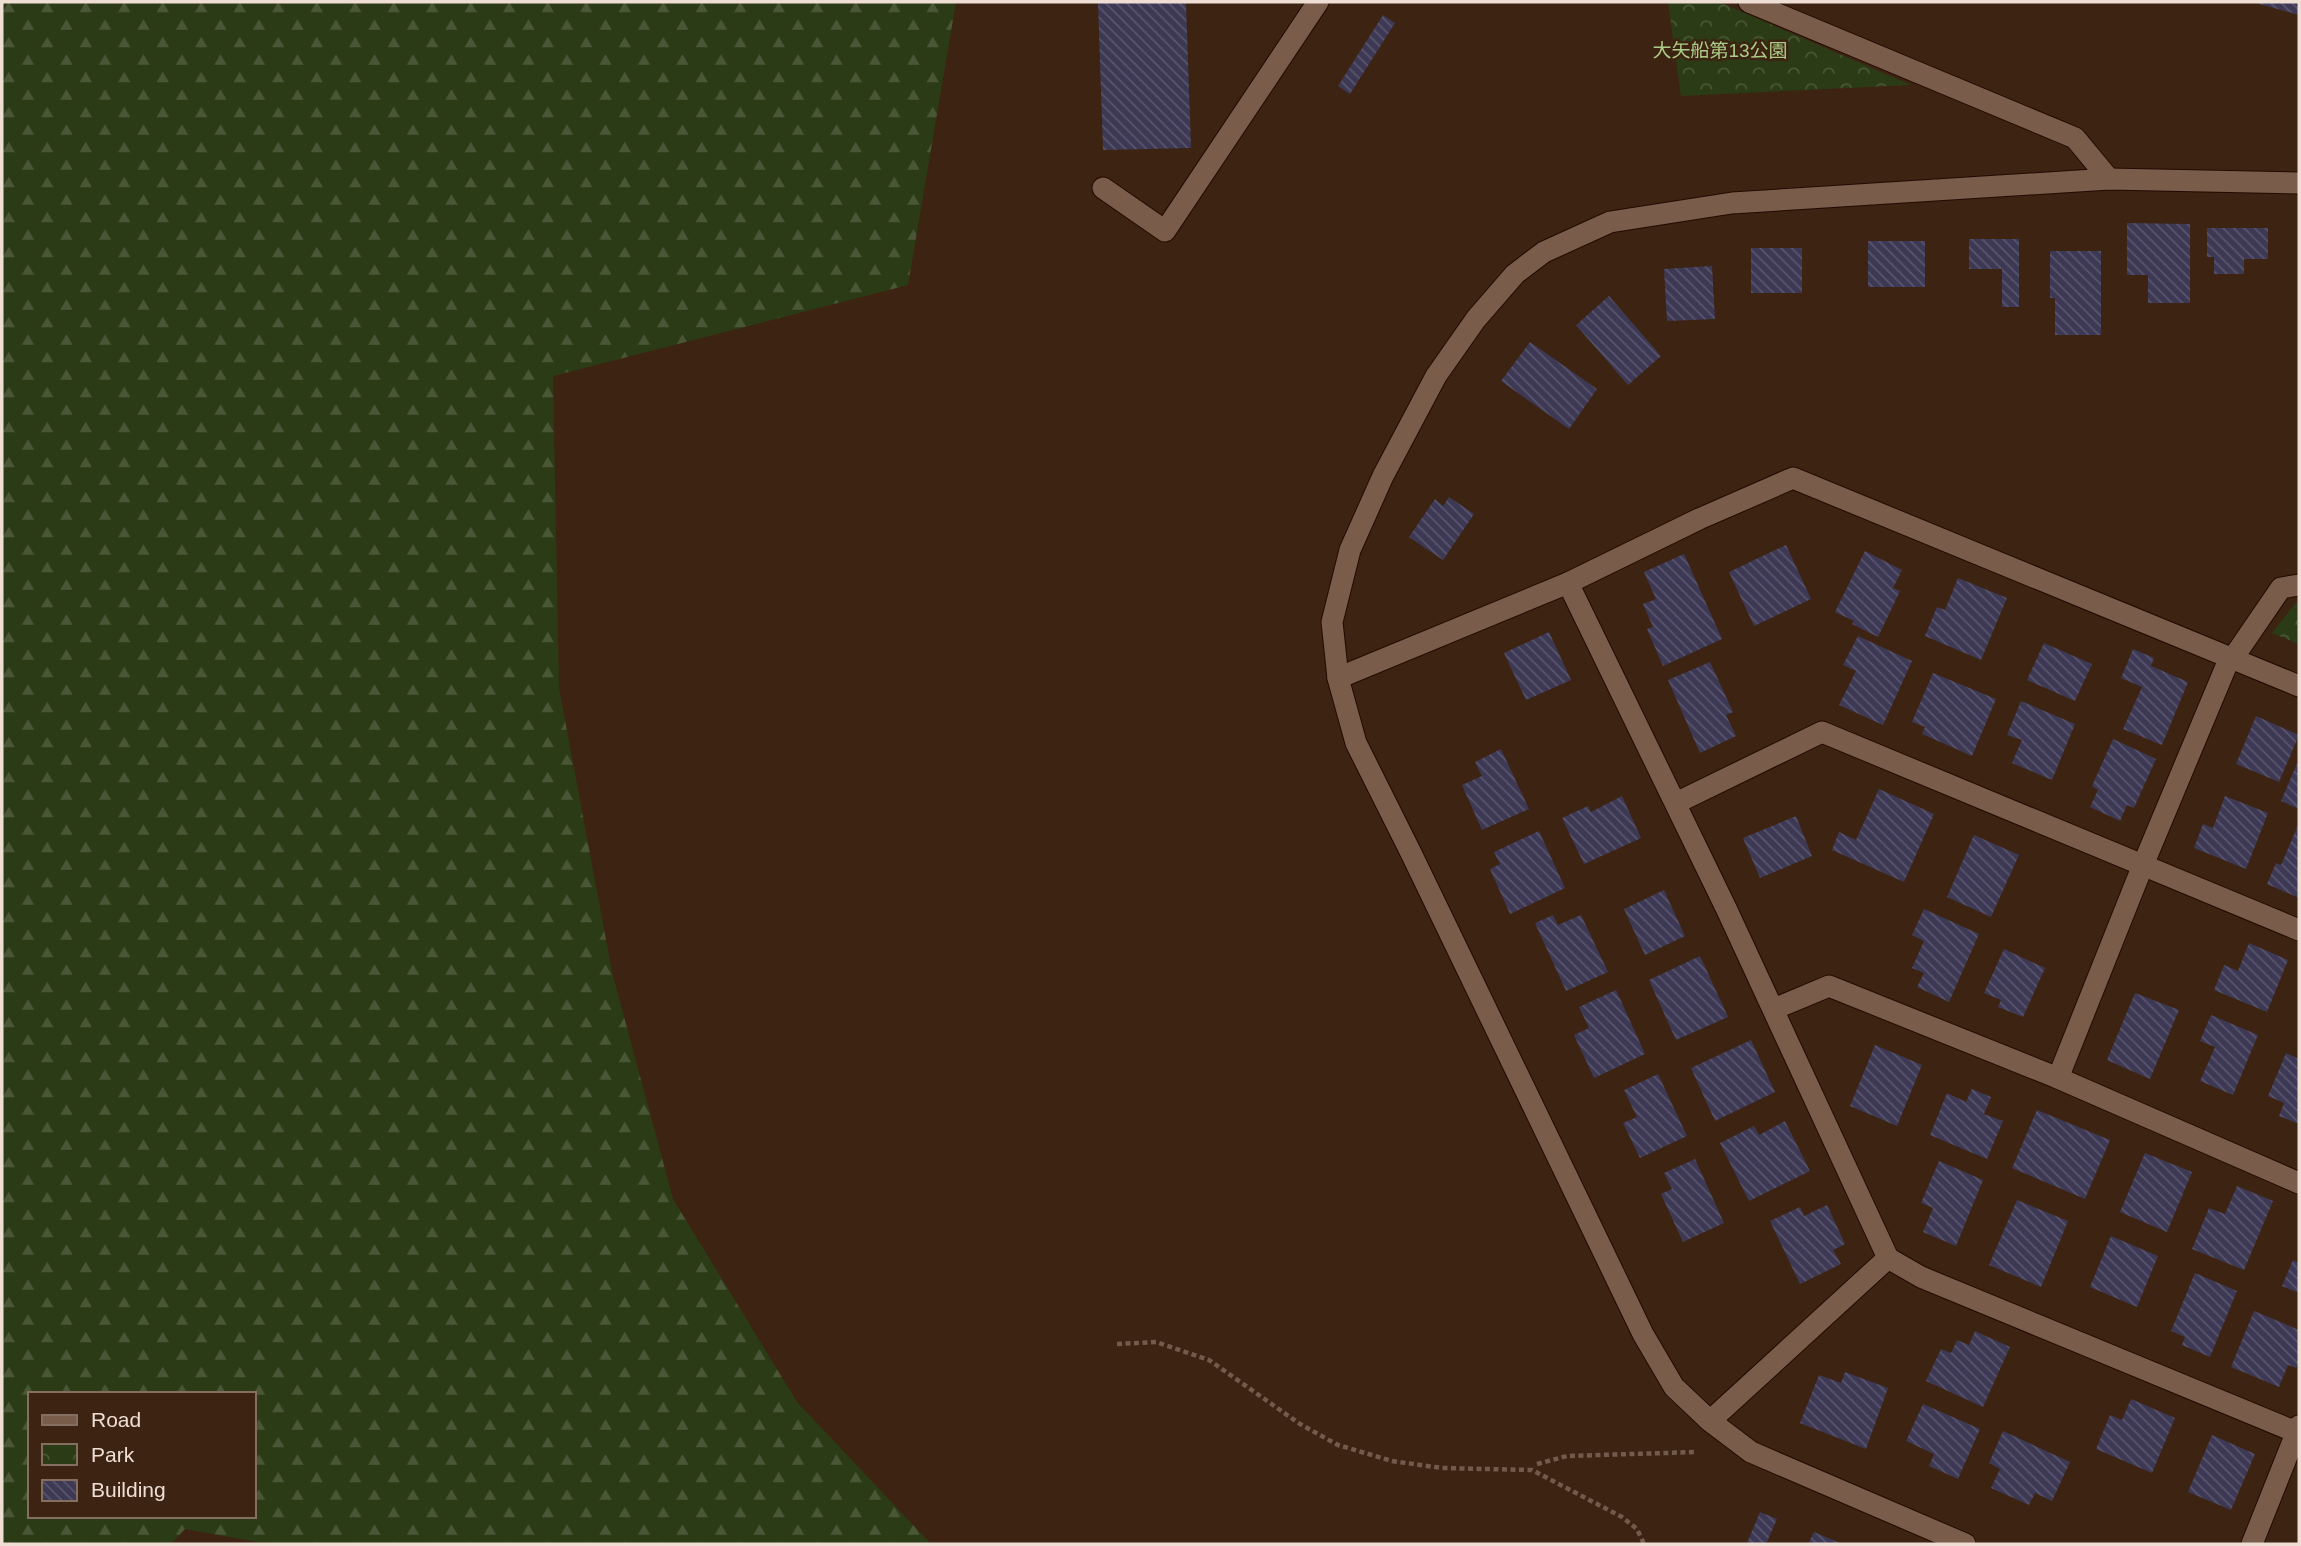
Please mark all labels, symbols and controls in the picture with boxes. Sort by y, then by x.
park label: 大矢船第13公園 [1652,40,1788,61]
legend [28,1392,256,1518]
text: Road [91,1408,141,1431]
text: Park [91,1443,135,1466]
text: Building [91,1478,166,1501]

